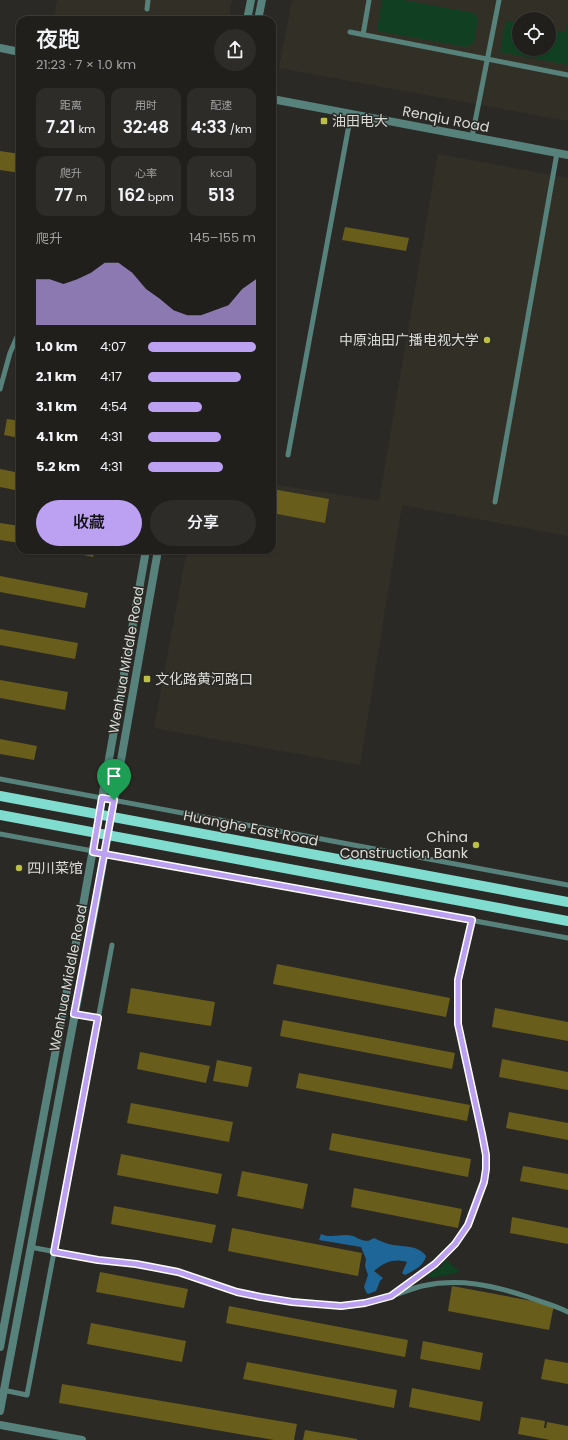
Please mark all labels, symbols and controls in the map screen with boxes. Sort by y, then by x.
map controls [512,12,556,56]
button: locate [512,12,556,56]
text: 夜跑 [36,24,80,55]
button: share [214,29,256,71]
text: 21:23 · 7 × 1.0 km [36,55,136,74]
text: 距离 [60,97,82,113]
text: 用时 [135,97,157,113]
text: 配速 [210,97,232,113]
street label: Renqiu Road [401,101,491,137]
place label: 油田电大 [332,111,388,131]
text: 7.21 [46,115,76,139]
text: 32:48 [123,115,169,139]
text: 4:33 [191,115,227,139]
marker: 油田电大 [319,116,329,126]
text: km [76,121,95,137]
text: /km [227,121,252,137]
text: 爬升 [60,165,82,181]
text: 心率 [135,165,157,181]
text: kcal [210,165,233,181]
text: 77 [54,183,73,207]
text: 162 [118,183,145,207]
text: 513 [208,183,235,207]
text: m [73,189,87,205]
text: bpm [145,189,174,205]
text: 145–155 m [189,228,256,247]
text: 爬升 [36,229,62,248]
place label: 中原油田广播电视大学 [339,330,479,350]
marker: 中原油田广播电视大学 [482,335,492,345]
text: 1.0 km [36,337,78,356]
text: 4:07 [100,337,126,356]
text: 2.1 km [36,367,77,386]
text: 4:17 [100,367,122,386]
text: 3.1 km [36,397,77,416]
text: 4:54 [100,397,127,416]
text: 4.1 km [36,427,78,446]
text: 4:31 [100,427,123,446]
text: 5.2 km [36,457,80,476]
text: 4:31 [100,457,123,476]
button: 收藏 [36,500,142,546]
button: 分享 [150,500,256,546]
street label: Wenhua Middle Road [103,585,149,735]
place label: 文化路黄河路口 [155,669,253,689]
marker: 文化路黄河路口 [142,674,152,684]
pin [97,759,131,800]
icon: arrive [103,765,125,787]
street label: Huanghe East Road [182,805,320,851]
place label: China Construction Bank [340,827,469,863]
marker: China Construction Bank [471,840,481,850]
place label: 四川菜馆 [27,858,83,878]
marker: 四川菜馆 [14,863,24,873]
street label: Wenhua Middle Road [44,903,92,1053]

